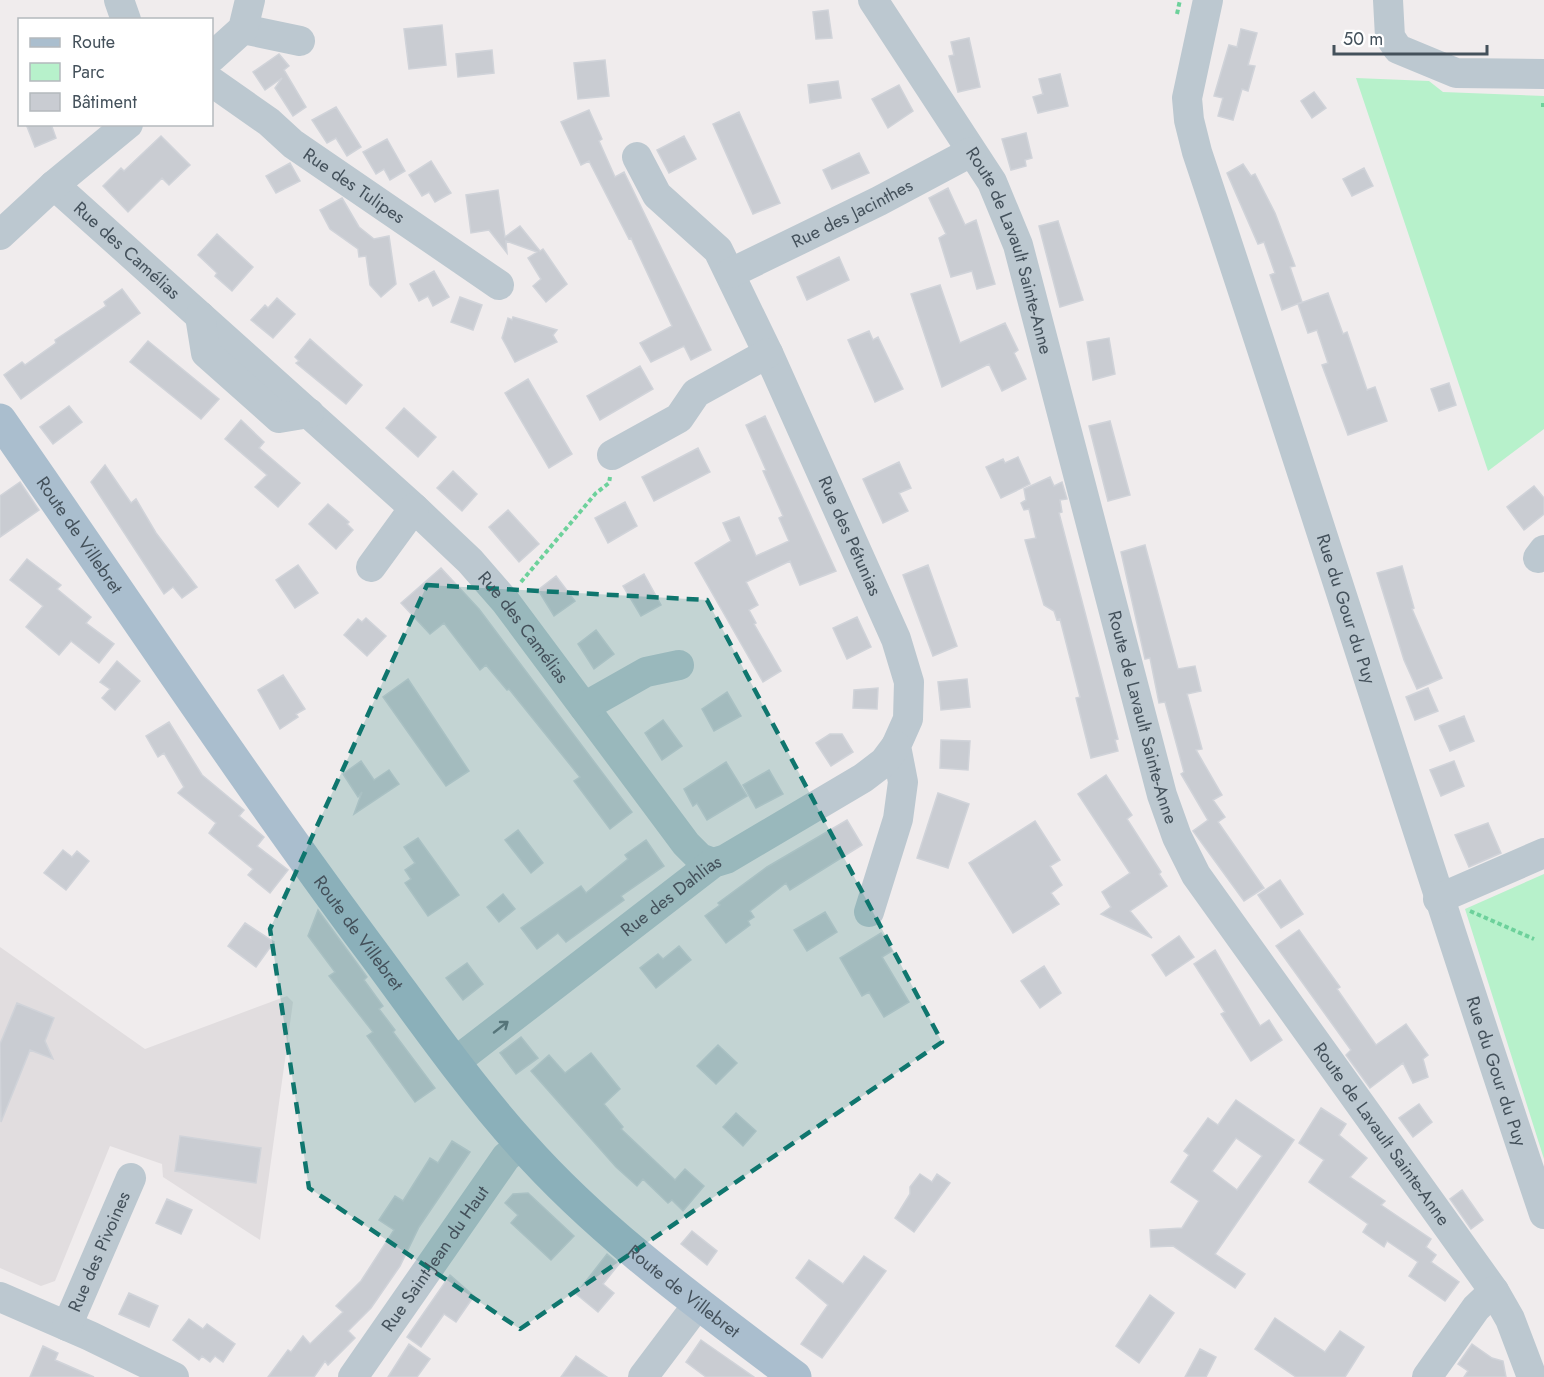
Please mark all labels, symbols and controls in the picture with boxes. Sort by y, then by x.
legend [18,18,213,126]
scale bar [1334,18,1487,56]
text: 50 m [1343,26,1383,52]
text: Route [72,29,115,55]
text: Parc [72,59,105,85]
text: Bâtiment [72,89,138,115]
street label: Rue des Tulipes [298,141,410,230]
street label: Route de Lavault Sainte-Anne [959,142,1059,357]
street label: Rue des Jacinthes [787,172,917,255]
street label: Rue des Camélias [68,196,186,305]
street label: Route de Villebret [30,471,129,600]
street label: Rue des Pétunias [812,472,888,600]
street label: Rue du Gour du Puy [1310,531,1383,687]
street label: Rue des Camélias [472,566,575,689]
street label: Route de Lavault Sainte-Anne [1101,608,1184,828]
street label: Rue des Dahlias [615,848,724,943]
street label: Route de Villebret [307,870,410,997]
street label: Rue du Gour du Puy [1460,993,1533,1149]
one-way arrow [493,1020,509,1033]
street label: Route de Lavault Sainte-Anne [1307,1037,1456,1231]
street label: Rue Saint-Jean du Haut [375,1180,496,1337]
street label: Rue des Pivoines [62,1187,137,1316]
street label: Route de Villebret [621,1239,746,1344]

